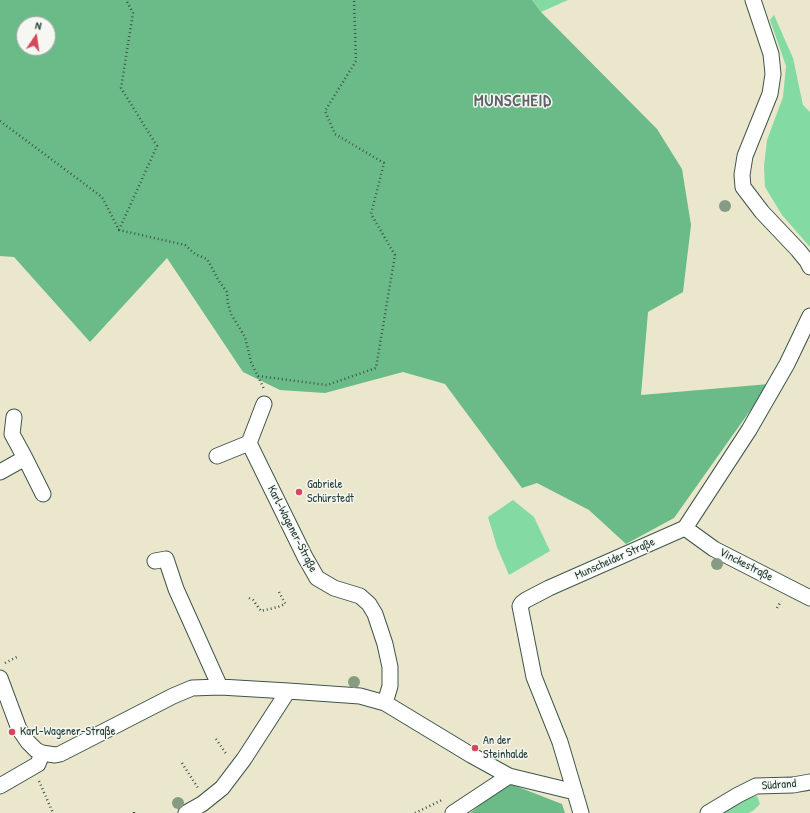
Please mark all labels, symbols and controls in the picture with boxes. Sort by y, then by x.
north arrow [16,16,56,56]
text: N [34,18,43,33]
district label: MUNSCHEID [474,92,552,112]
place label: Gabriele Schürstedt [307,478,354,506]
street label: Karl-Wagener-Straße [264,483,320,575]
marker: Gabriele Schürstedt [294,487,304,497]
street label: Munscheider Straße [573,535,657,583]
street label: Vinckestraße [717,545,775,585]
place label: Karl-Wagener-Straße [20,725,116,739]
marker: Karl-Wagener-Straße [7,727,17,737]
place label: An der Steinhalde [483,734,528,762]
marker: An der Steinhalde [470,743,480,753]
street label: Südrand [761,777,797,793]

